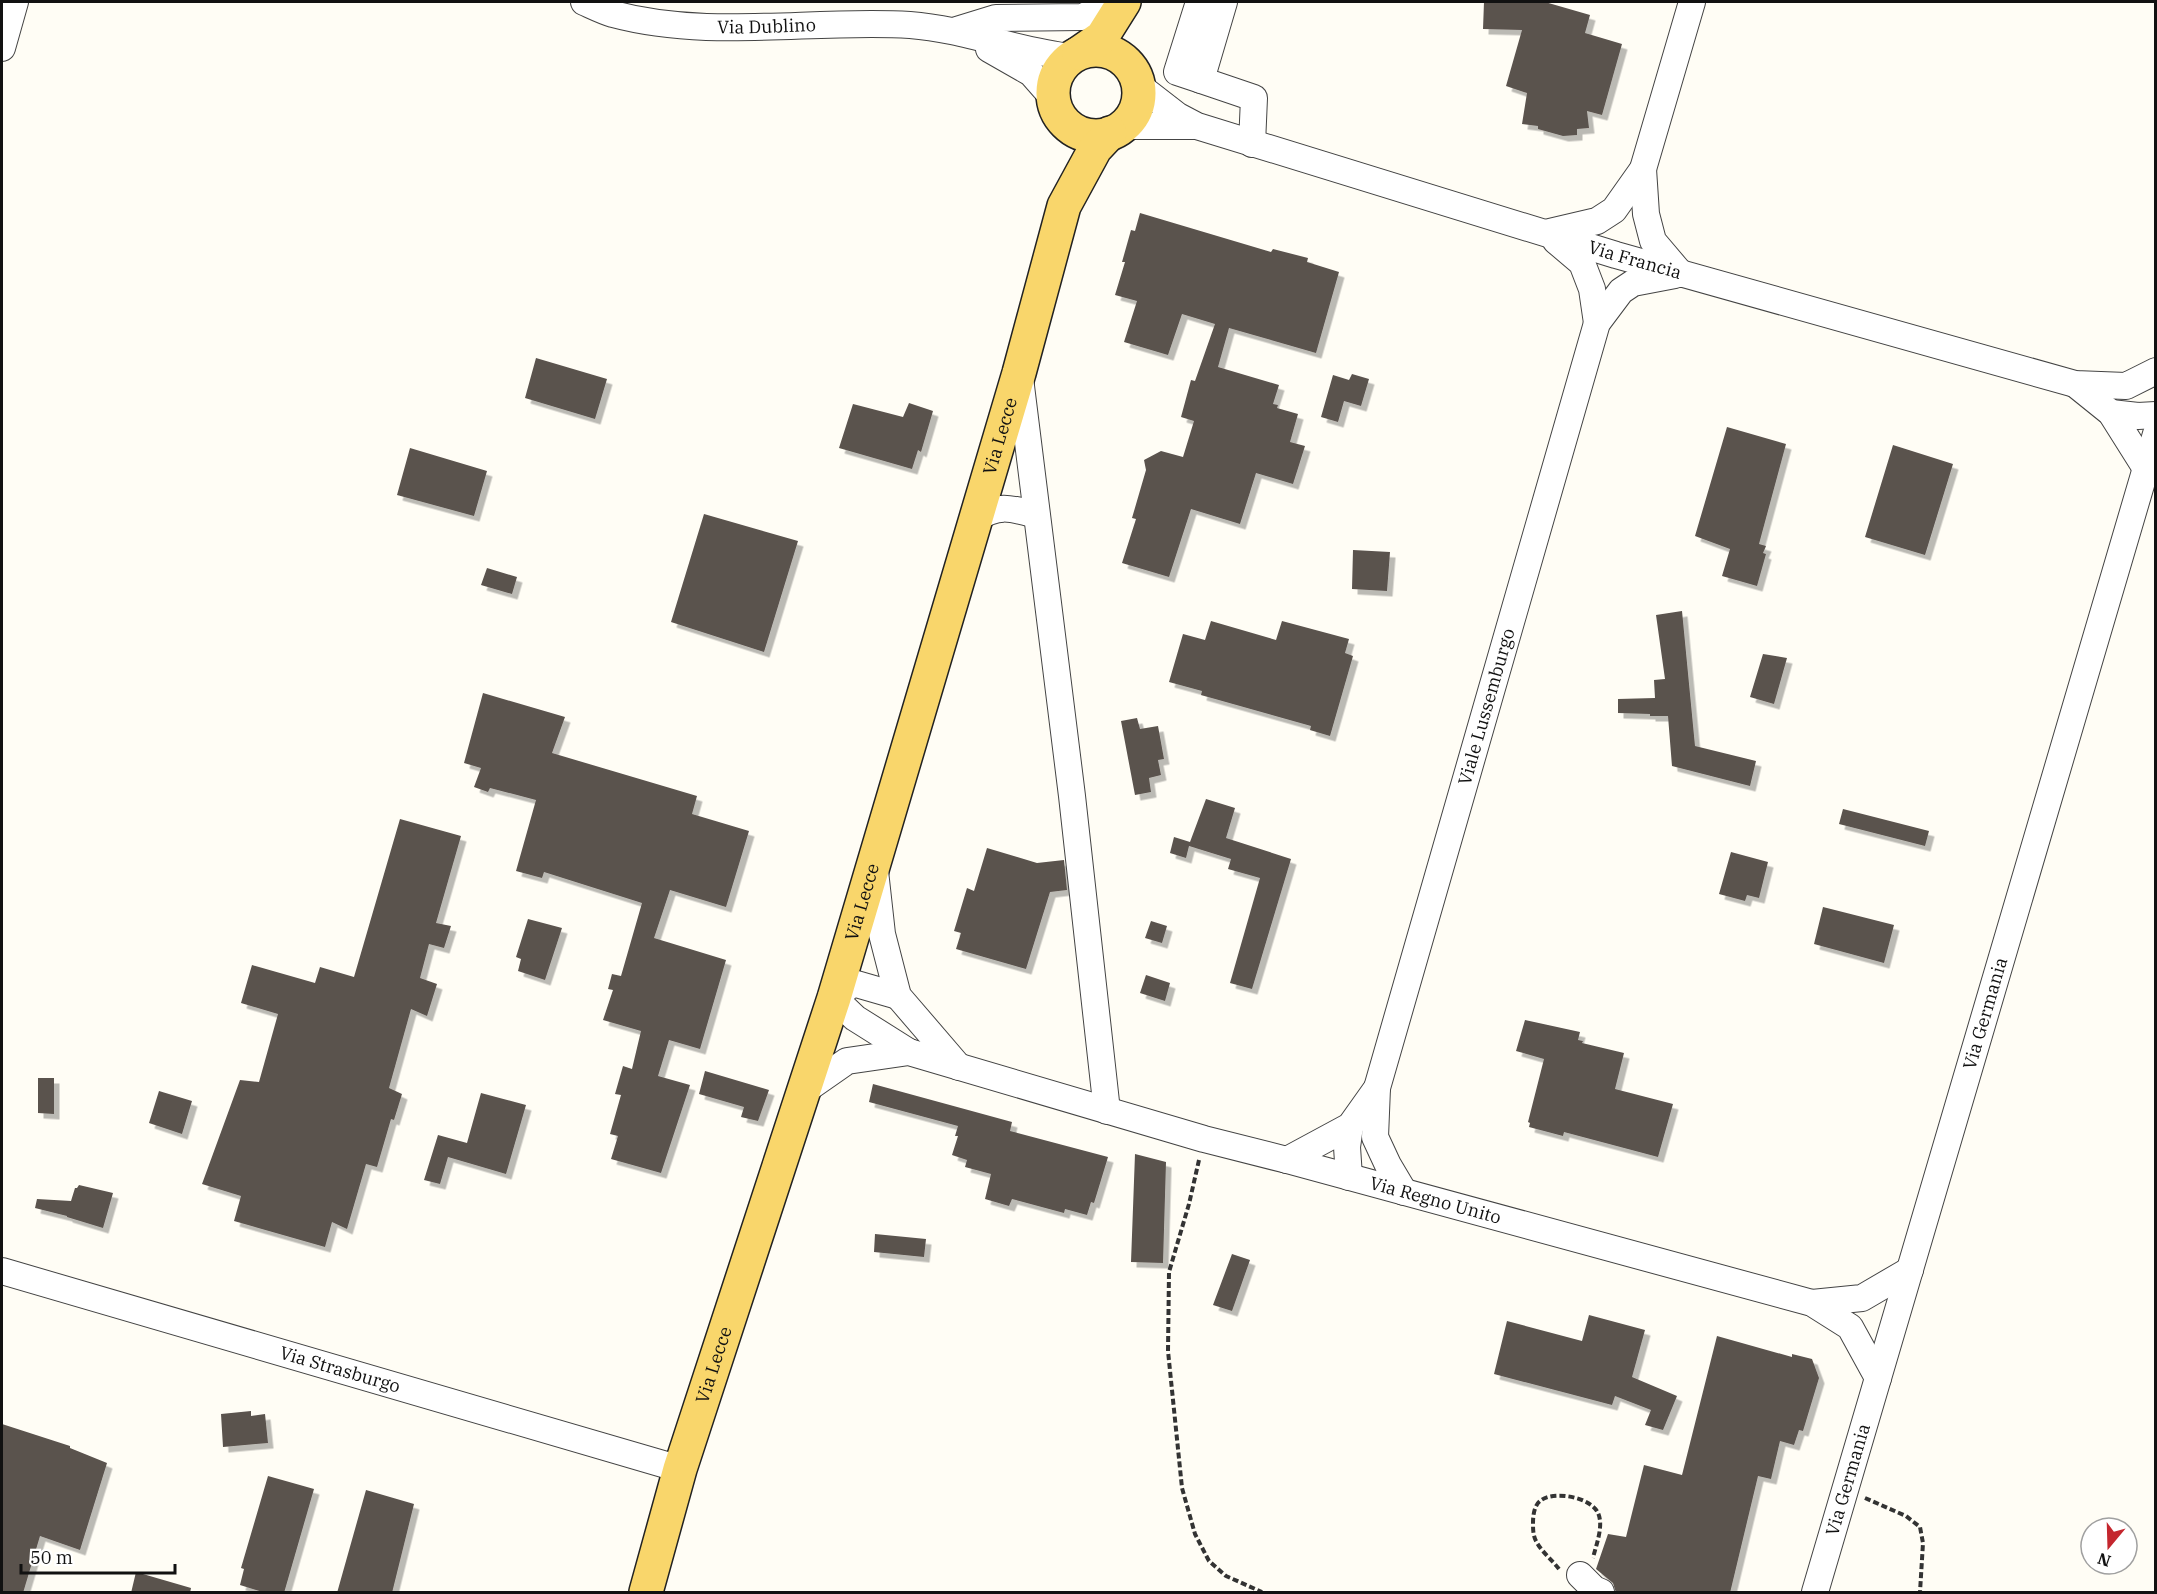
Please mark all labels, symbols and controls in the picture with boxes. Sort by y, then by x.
street label: Via Dublino [717,13,816,38]
street label: Via Francia [1585,235,1685,284]
street label: Via Lecce [977,395,1022,477]
street label: Viale Lussemburgo [1453,626,1520,788]
street label: Via Lecce [840,861,884,944]
street label: Via Germania [1957,954,2012,1072]
street label: Via Regno Unito [1367,1171,1504,1229]
street label: Via Lecce [690,1324,737,1406]
street label: Via Strasburgo [277,1341,403,1398]
street label: Via Germania [1820,1421,1875,1538]
north arrow [2079,1516,2139,1576]
scale bar [21,1537,176,1575]
text: 50 m [30,1546,73,1569]
text: N [2095,1549,2113,1572]

